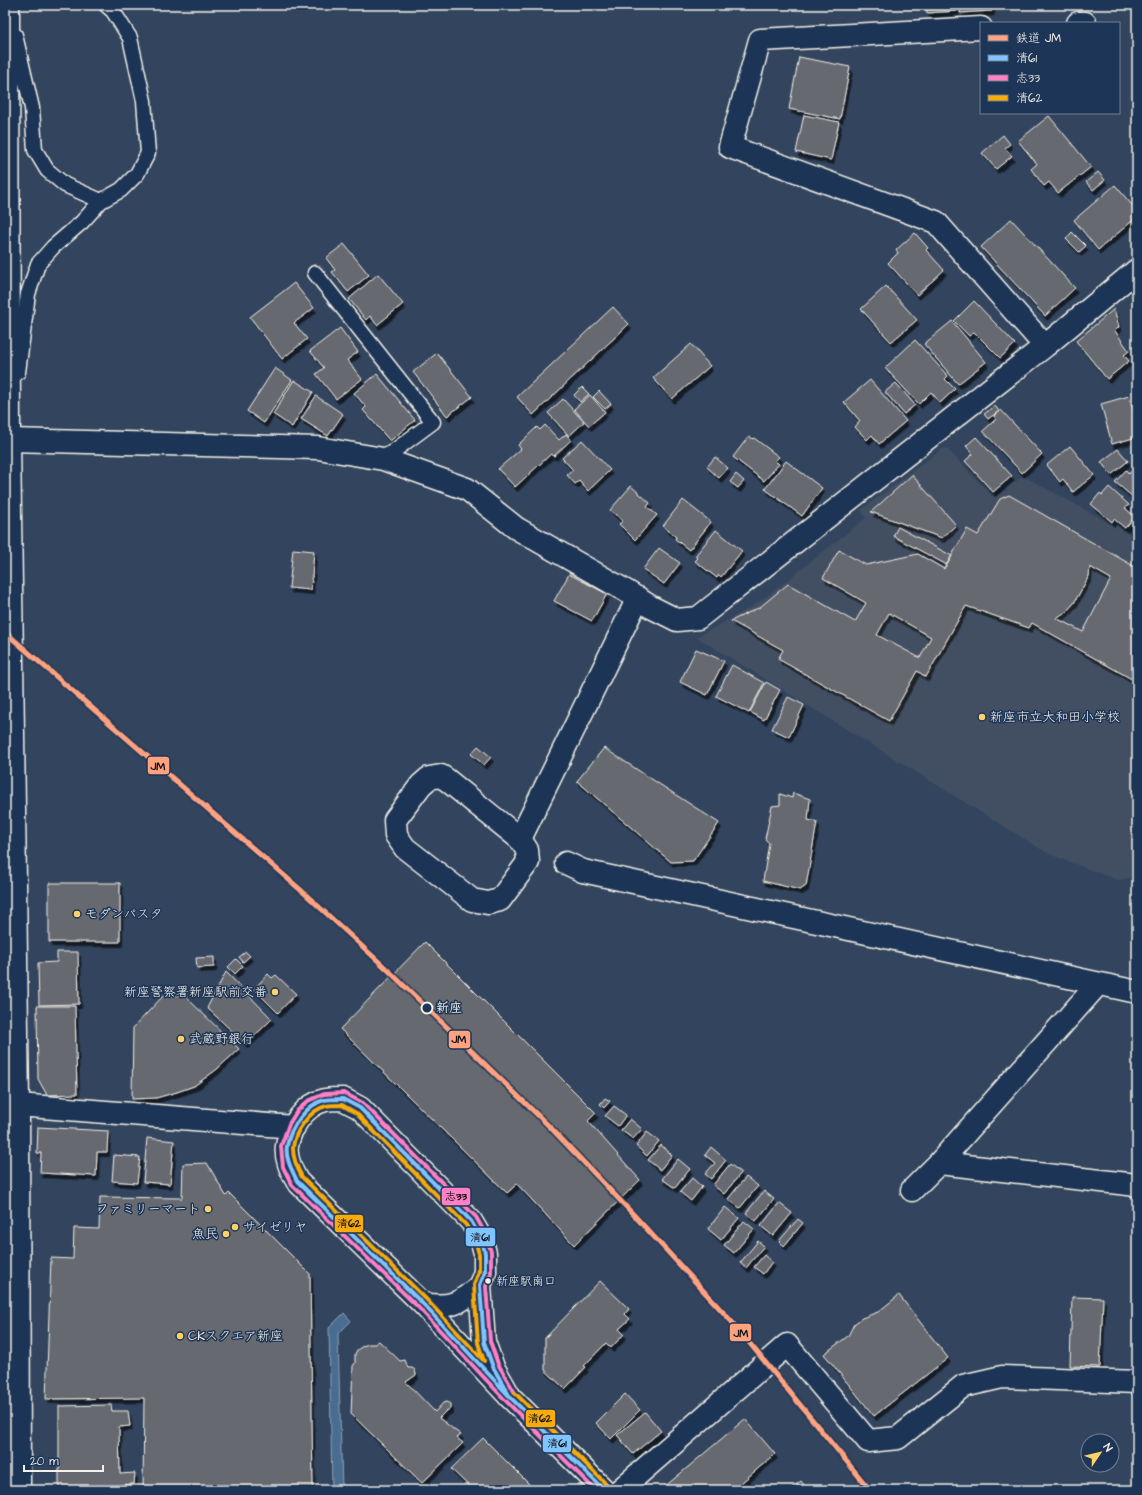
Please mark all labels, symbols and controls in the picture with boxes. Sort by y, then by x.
legend [980,22,1120,114]
text: 鉄道 JM [1016,30,1061,47]
text: 清61 [1016,50,1038,67]
text: 志33 [1016,70,1040,87]
text: 清62 [1016,90,1043,107]
place label: 新座市立大和田小学校 [990,708,1120,726]
marker: 新座市立大和田小学校 [977,712,987,722]
line badge: JM [147,756,170,775]
text: JM [150,759,165,774]
place label: モダンパスタ [85,905,163,923]
marker: モダンパスタ [72,909,82,919]
place label: 新座警察署新座駅前交番 [124,983,267,1001]
marker: 新座警察署新座駅前交番 [270,987,280,997]
place label: 新座 [436,999,462,1017]
marker: 新座 [420,1001,434,1015]
place label: 武蔵野銀行 [189,1030,254,1048]
line badge: JM [448,1030,471,1049]
text: JM [451,1032,466,1047]
marker: 武蔵野銀行 [176,1034,186,1044]
line badge: 志33 [441,1187,471,1206]
text: 志33 [445,1189,467,1204]
place label: ファミリーマート [96,1200,200,1218]
marker: ファミリーマート [203,1204,213,1214]
line badge: 清62 [334,1214,364,1233]
text: 清62 [337,1216,362,1231]
place label: サイゼリヤ [243,1218,307,1236]
marker: サイゼリヤ [230,1222,240,1232]
place label: 魚民 [192,1225,218,1243]
line badge: 清61 [465,1227,496,1247]
marker: 魚民 [221,1229,231,1239]
text: 清61 [470,1230,490,1245]
place label: 新座駅南口 [496,1273,556,1290]
marker: 新座駅南口 [483,1276,493,1286]
line badge: JM [729,1323,752,1342]
text: JM [733,1326,748,1341]
place label: CKスクエア新座 [188,1327,283,1345]
marker: CKスクエア新座 [175,1331,185,1341]
line badge: 清62 [525,1409,556,1428]
text: 清62 [528,1411,553,1426]
north arrow [1080,1433,1120,1473]
line badge: 清61 [542,1434,572,1453]
text: 清61 [547,1436,567,1451]
text: N [1100,1440,1116,1455]
scale bar [24,1447,103,1473]
text: 20 m [30,1453,59,1470]

